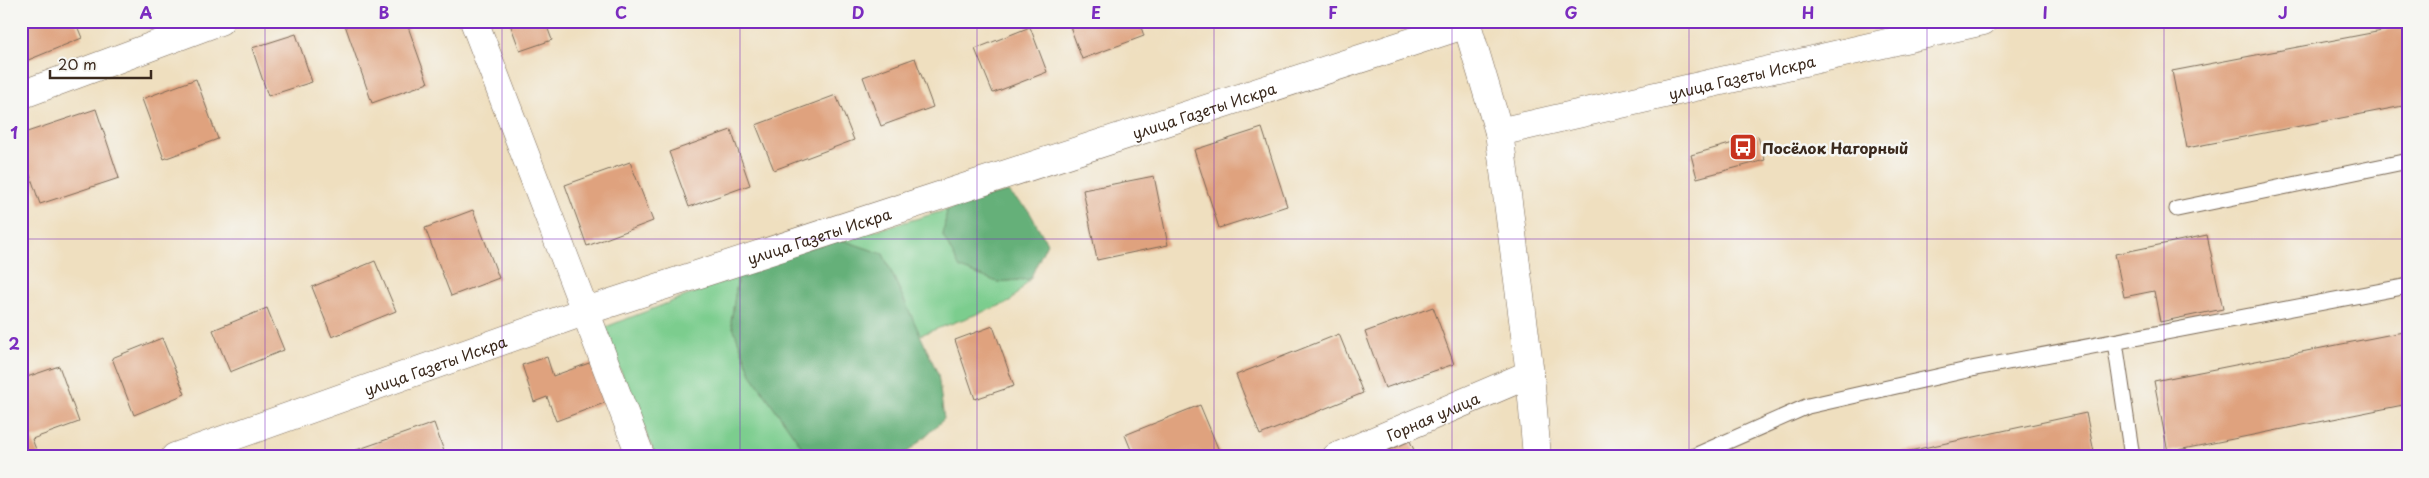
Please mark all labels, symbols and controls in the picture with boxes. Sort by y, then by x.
text: A [140,0,153,24]
text: B [379,0,390,24]
text: C [615,0,627,24]
text: D [852,0,864,24]
text: E [1091,0,1101,24]
text: F [1328,0,1338,24]
text: G [1564,0,1578,24]
text: H [1802,0,1814,24]
text: I [2042,0,2048,24]
text: J [2278,0,2288,24]
scale bar [50,48,151,80]
street label: улица Газеты Искра [1666,48,1818,104]
text: 20 m [58,52,97,75]
street label: улица Газеты Искра [1129,75,1279,144]
text: 1 [10,120,18,144]
bus stop icon: Посёлок Нагорный [1728,132,1758,162]
place label: Посёлок Нагорный [1762,136,1908,159]
street label: улица Газеты Искра [744,201,894,269]
street label: улица Газеты Искра [361,328,510,401]
text: 2 [8,331,20,355]
street label: Горная улица [1382,385,1483,446]

